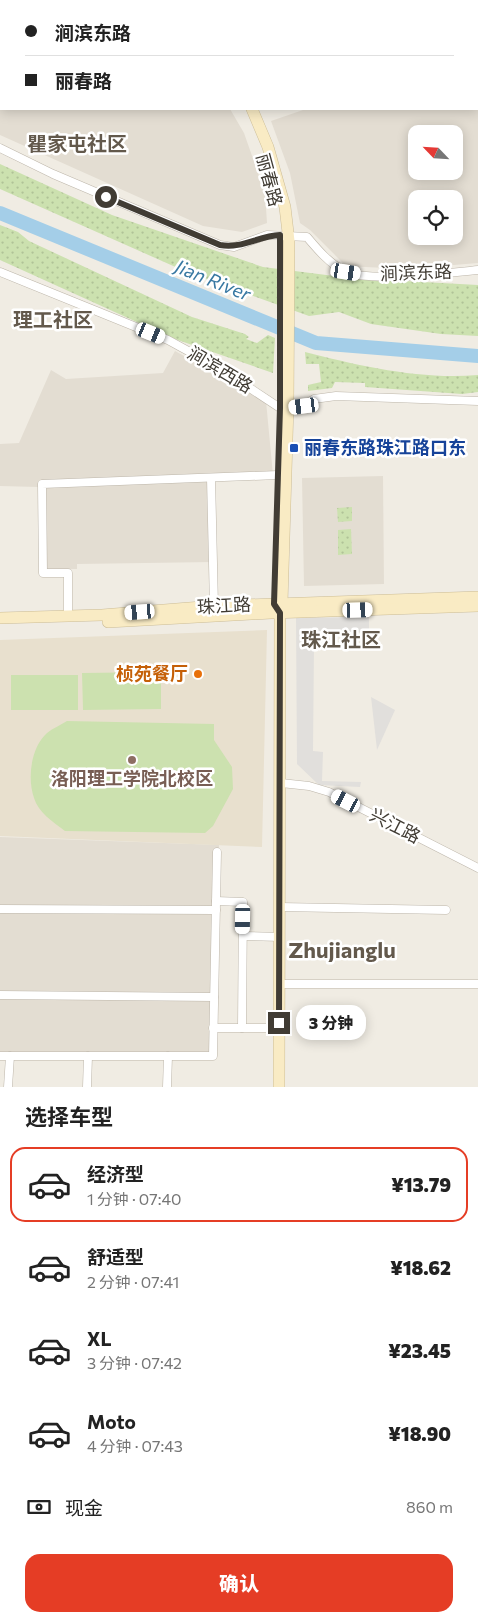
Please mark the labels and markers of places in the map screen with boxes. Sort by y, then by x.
place label: 丽春东路珠江路口东 [304,436,466,458]
marker: 丽春东路珠江路口东 [288,442,300,454]
place label: 桢苑餐厅 [116,662,188,684]
marker: 桢苑餐厅 [192,668,204,680]
marker: 洛阳理工学院北校区 [126,754,138,766]
place label: 洛阳理工学院北校区 [51,767,213,789]

